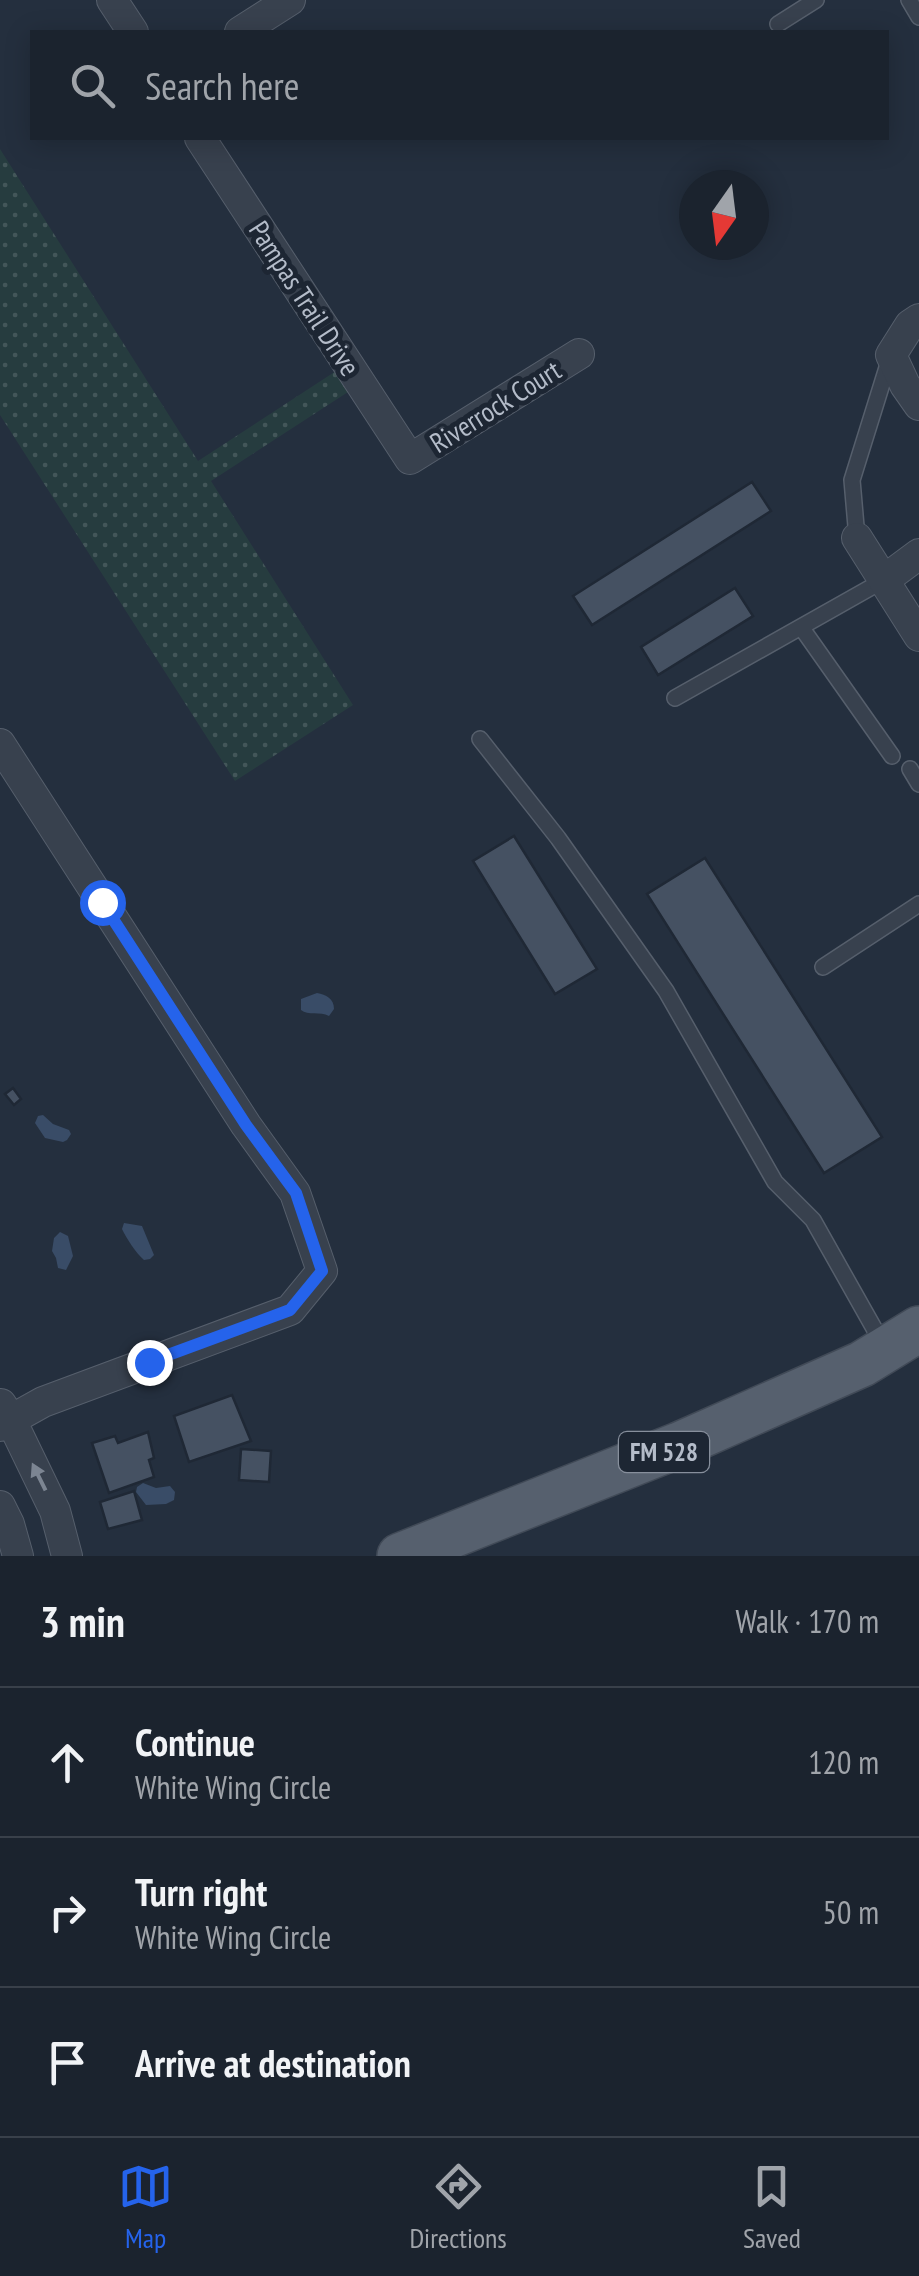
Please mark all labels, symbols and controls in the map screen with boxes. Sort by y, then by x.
search box [30,30,889,140]
icon: search [65,58,120,113]
text: Search here [145,61,299,110]
north arrow [679,170,769,260]
street label: Pampas Trail Drive [241,213,369,383]
street label: Riverrock Court [423,351,568,461]
route start [80,880,126,926]
route end [127,1340,173,1386]
road number: FM 528 [619,1432,709,1472]
one-way arrow [31,1462,48,1491]
text: 3 min [40,1594,125,1649]
text: Walk · 170 m [735,1600,879,1642]
text: Continue [135,1717,255,1766]
icon: ahead [40,1735,95,1790]
text: 120 m [808,1741,879,1783]
text: White Wing Circle [135,1766,331,1808]
text: Turn right [135,1867,267,1916]
icon: right [40,1885,95,1940]
text: 50 m [823,1891,879,1933]
text: White Wing Circle [135,1916,331,1958]
icon: arrive [40,2035,95,2090]
text: Arrive at destination [135,2038,411,2087]
tab: Map [118,2159,173,2256]
tab: Directions [409,2159,507,2256]
tab: Saved [743,2159,801,2256]

